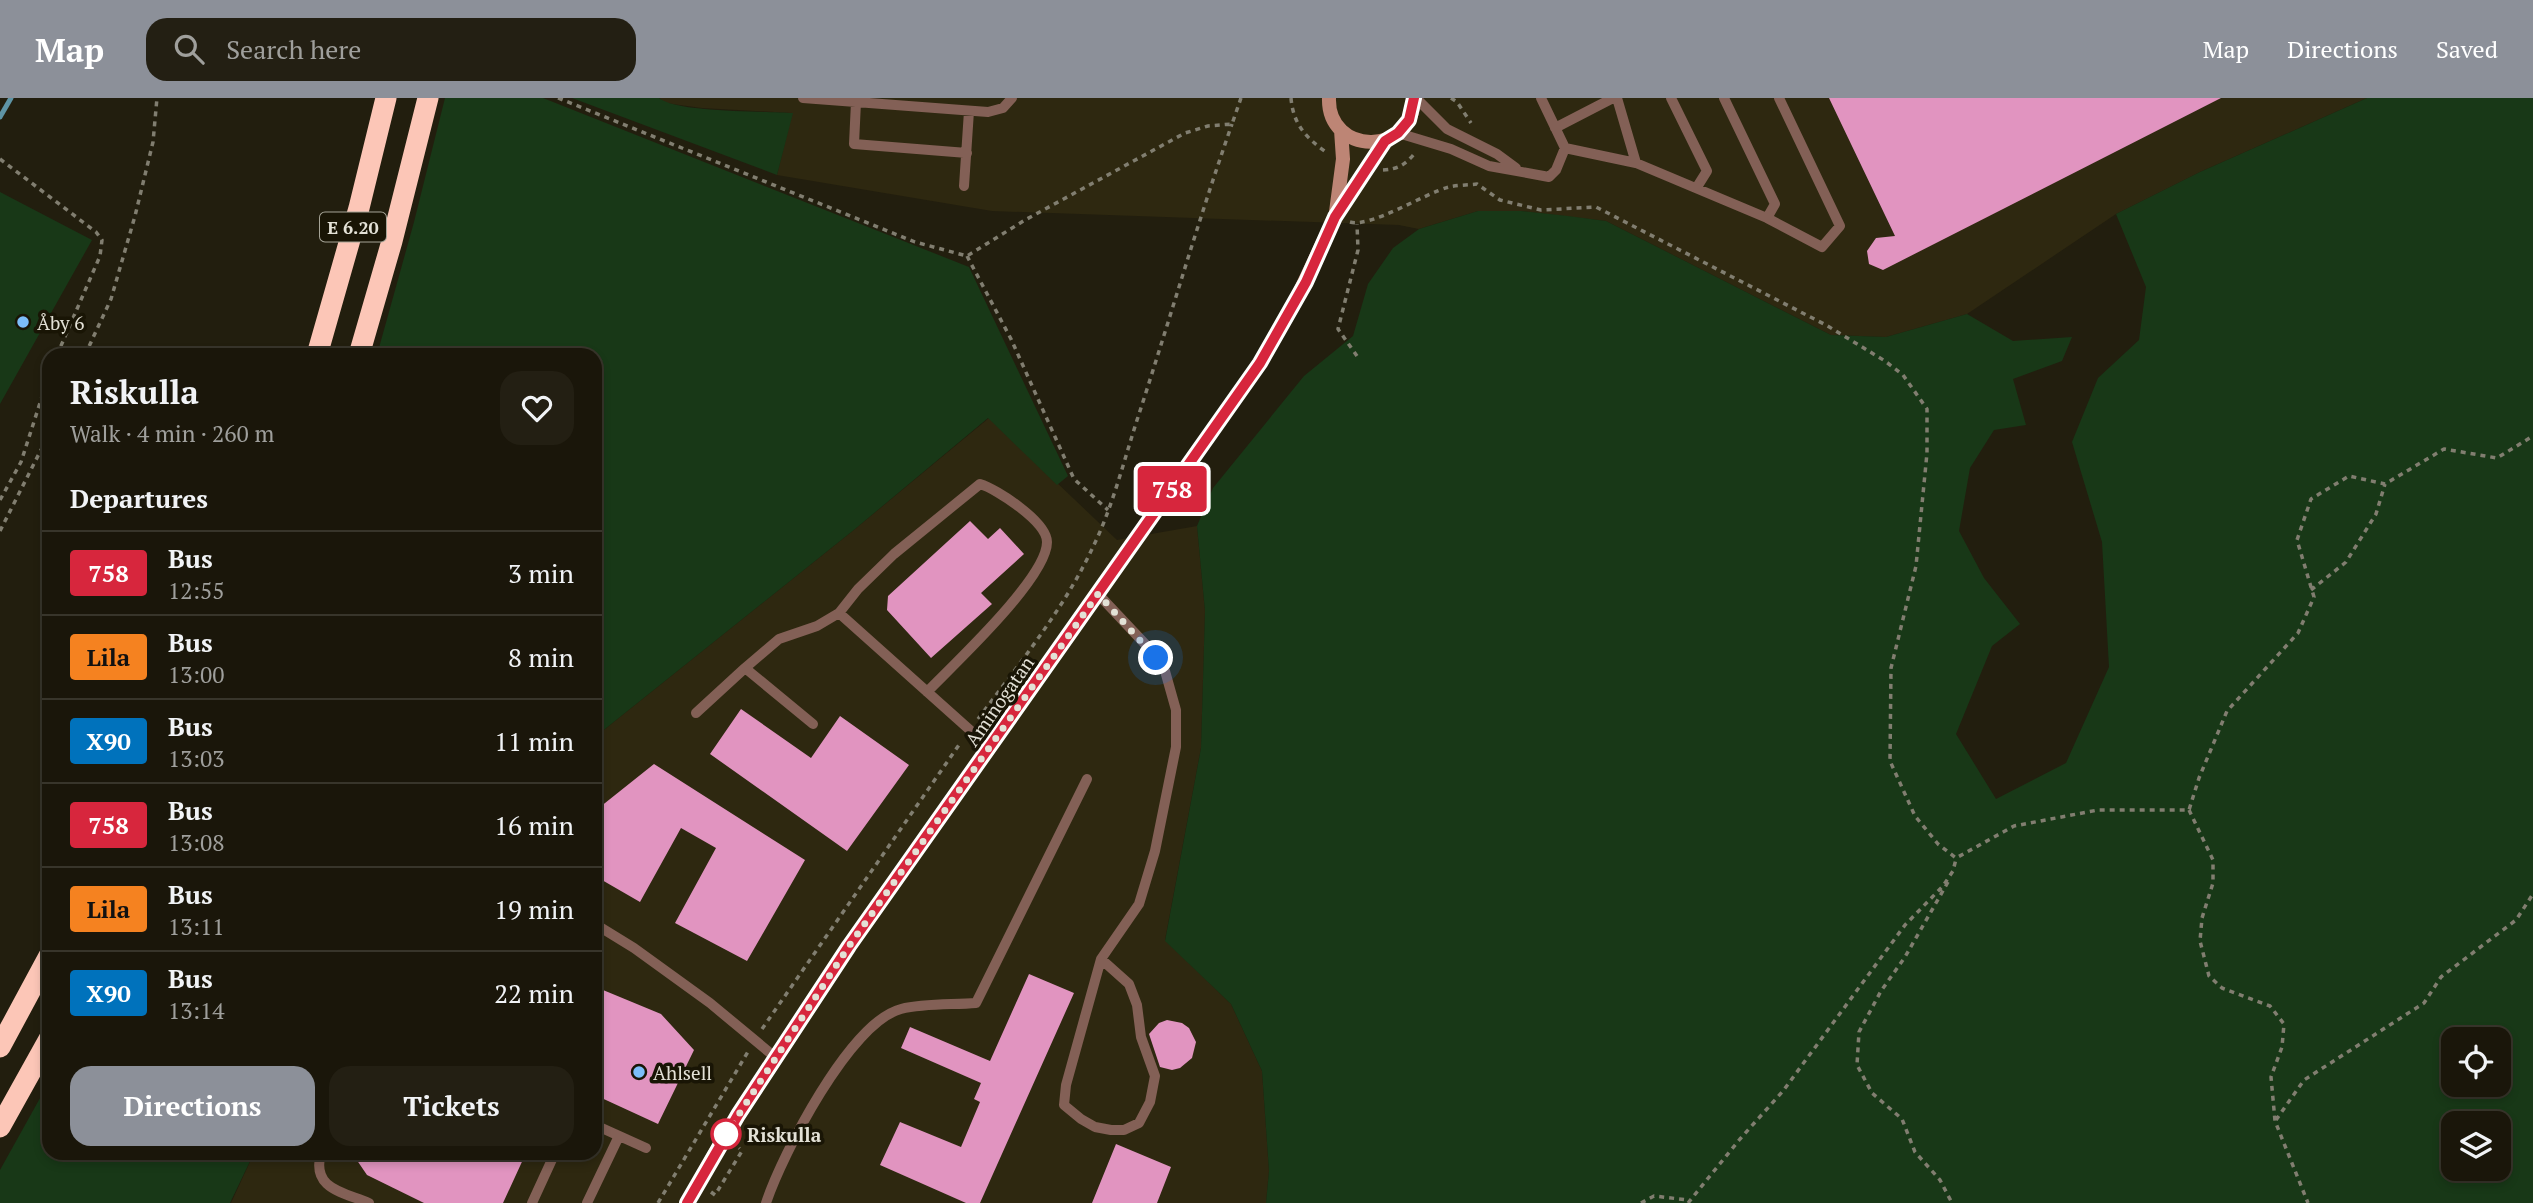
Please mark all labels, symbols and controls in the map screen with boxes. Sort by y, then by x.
search box [146,18,636,81]
text: Map [35,28,104,71]
icon: search [170,30,208,68]
text: Search here [226,32,361,66]
text: Map [2203,33,2249,65]
text: Directions [2287,33,2398,65]
text: Saved [2436,33,2498,65]
road number: E 6.20 [320,212,386,242]
place label: Åby 6 [37,310,84,335]
marker: Åby 6 [15,314,31,330]
text: Riskulla [70,370,199,413]
button: heart [500,371,574,445]
text: Walk · 4 min · 260 m [70,418,274,449]
line badge: 758 [1132,466,1212,512]
text: 758 [1152,473,1192,505]
text: Departures [70,481,208,515]
text: Bus [168,541,213,575]
text: 3 min [508,556,574,590]
text: 758 [88,557,129,589]
text: 12:55 [168,575,225,606]
text: Bus [168,625,213,659]
text: 8 min [508,640,574,674]
your location [1138,640,1173,675]
text: Lila [87,641,130,673]
street label: Aminogatan [959,651,1039,751]
text: 13:00 [168,659,225,690]
text: Bus [168,709,213,743]
text: 11 min [494,724,574,758]
text: X90 [86,725,131,757]
text: 13:03 [168,743,225,774]
text: Bus [168,793,213,827]
text: 16 min [494,808,574,842]
text: 758 [88,809,129,841]
text: 13:08 [168,827,225,858]
text: Bus [168,877,213,911]
text: 19 min [494,892,574,926]
text: Lila [87,893,130,925]
text: 13:11 [168,911,225,942]
text: Bus [168,961,213,995]
text: 22 min [494,976,574,1010]
text: X90 [86,977,131,1009]
text: 13:14 [168,995,225,1026]
map controls [2441,1027,2511,1181]
button: locate [2441,1027,2511,1097]
place label: Ahlsell [653,1060,712,1085]
marker: Ahlsell [631,1064,647,1080]
button: Directions [70,1066,315,1146]
button: Tickets [329,1066,574,1146]
button: layers [2441,1111,2511,1181]
marker: Riskulla [711,1119,741,1149]
place label: Riskulla [747,1122,822,1147]

